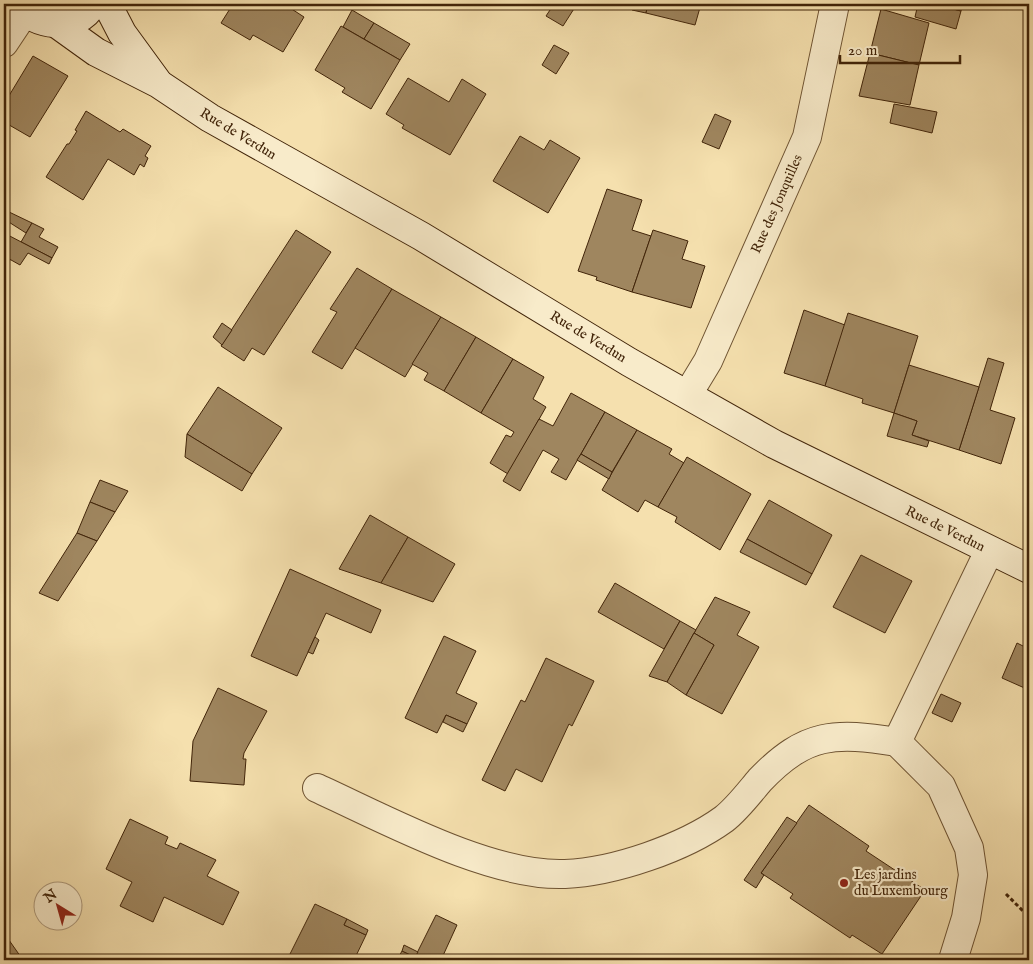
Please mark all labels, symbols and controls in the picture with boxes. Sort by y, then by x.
scale bar [840,32,960,64]
text: 20 m [848,41,878,60]
street label: Rue de Verdun [196,104,280,164]
street label: Rue des Jonquilles [747,152,807,256]
street label: Rue de Verdun [546,307,630,367]
street label: Rue de Verdun [902,502,988,556]
place label: Les jardins du Luxembourg [854,866,948,900]
marker: Les jardins du Luxembourg [838,877,850,889]
north arrow [32,882,82,932]
text: N [40,886,61,908]

